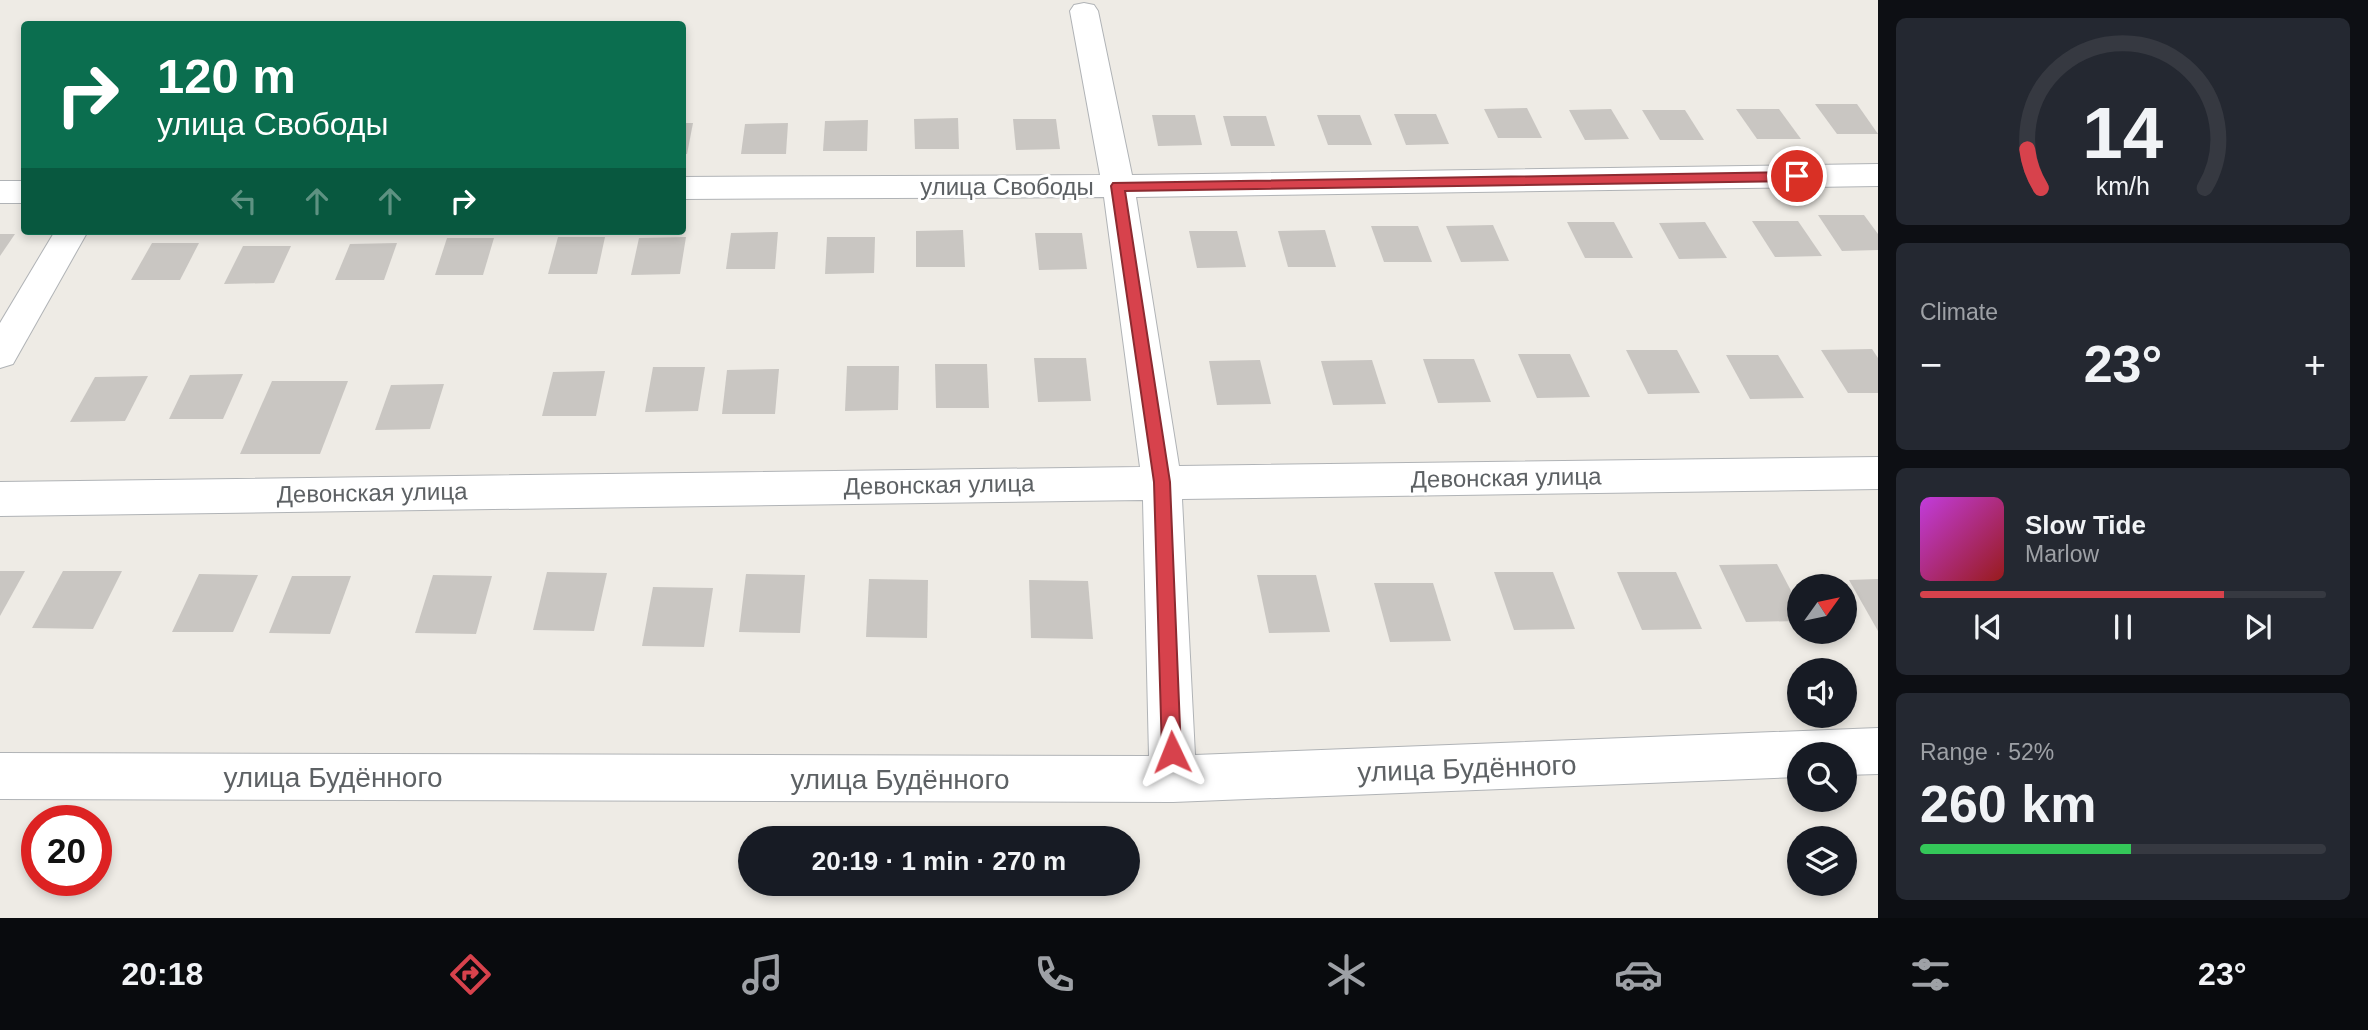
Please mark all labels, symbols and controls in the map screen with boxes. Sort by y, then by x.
icon: right [42,49,133,140]
text: 120 m [157,49,296,103]
text: 14 [2083,92,2164,173]
text: улица Свободы [157,106,389,142]
pin [1767,146,1827,206]
icon: arrive [1778,157,1816,195]
text: km/h [2096,171,2150,199]
street label: улица Свободы [920,173,1094,200]
icon: left [225,182,263,220]
icon: ahead [298,182,336,220]
icon: ahead [371,182,409,220]
icon: right [444,182,482,220]
text: Climate [1920,299,1998,325]
text: 23° [2084,335,2162,393]
text: − [1920,344,1942,386]
text: + [2304,344,2326,386]
street label: Девонская улица [1410,462,1602,493]
street label: Девонская улица [843,469,1035,500]
street label: Девонская улица [276,477,468,508]
text: Slow Tide [2025,510,2146,540]
text: Marlow [2025,541,2099,567]
north arrow [1787,574,1857,644]
map controls [1787,574,1857,896]
icon: previous [1969,608,2007,646]
icon: pause [2104,608,2142,646]
icon: next [2239,608,2277,646]
button: sound [1787,658,1857,728]
position arrow [1135,715,1209,789]
text: Range · 52% [1920,739,2054,765]
button: search [1787,742,1857,812]
street label: улица Будённого [1357,749,1577,788]
street label: улица Будённого [223,762,443,793]
street label: улица Будённого [790,764,1010,795]
text: 260 km [1920,775,2096,833]
speed limit sign: 20 [21,805,112,896]
button: layers [1787,826,1857,896]
text: 20:19 · 1 min · 270 m [812,846,1066,876]
icon: directions [446,950,495,999]
icon: music [738,950,787,999]
icon: phone [1030,950,1079,999]
icon: climate [1322,950,1371,999]
icon: car [1614,950,1663,999]
icon: filters [1906,950,1955,999]
text: 20:18 [121,956,203,992]
text: 23° [2198,956,2247,992]

